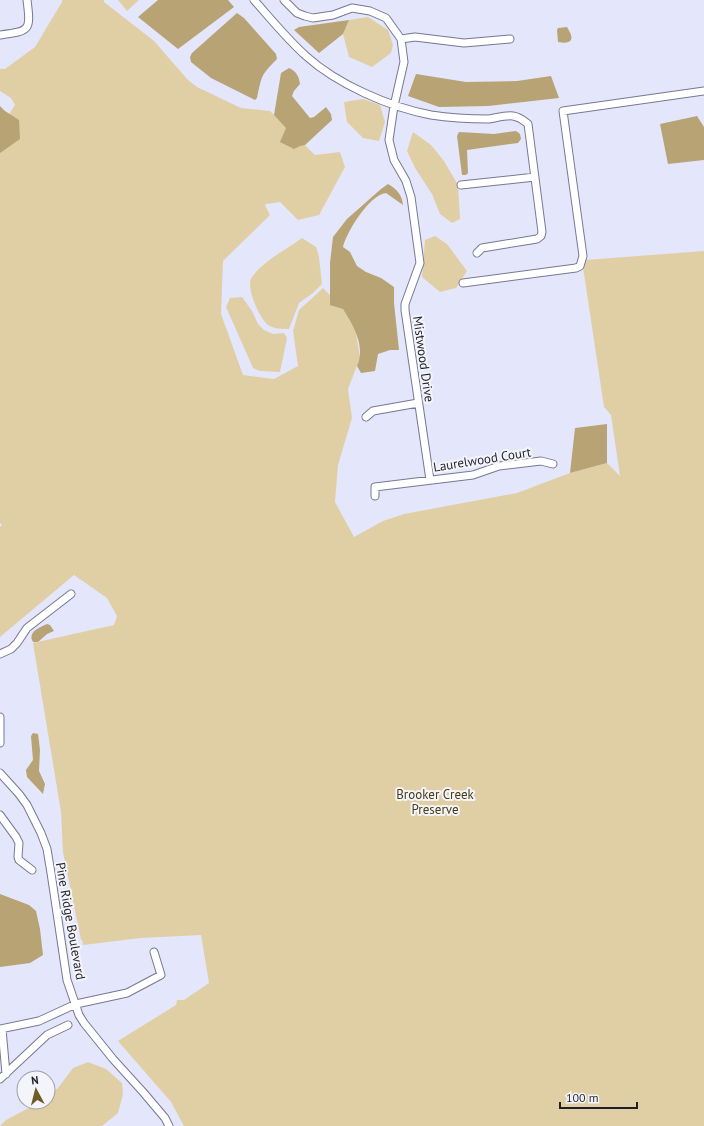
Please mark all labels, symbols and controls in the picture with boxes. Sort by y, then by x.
street label: Mistwood Drive [409,315,438,403]
street label: Laurelwood Court [432,443,533,476]
park label: Brooker Creek Preserve [396,786,474,818]
street label: Pine Ridge Boulevard [52,861,89,981]
north arrow [16,1070,56,1110]
text: N [30,1073,39,1087]
scale bar [560,1084,637,1110]
text: 100 m [566,1090,599,1105]

